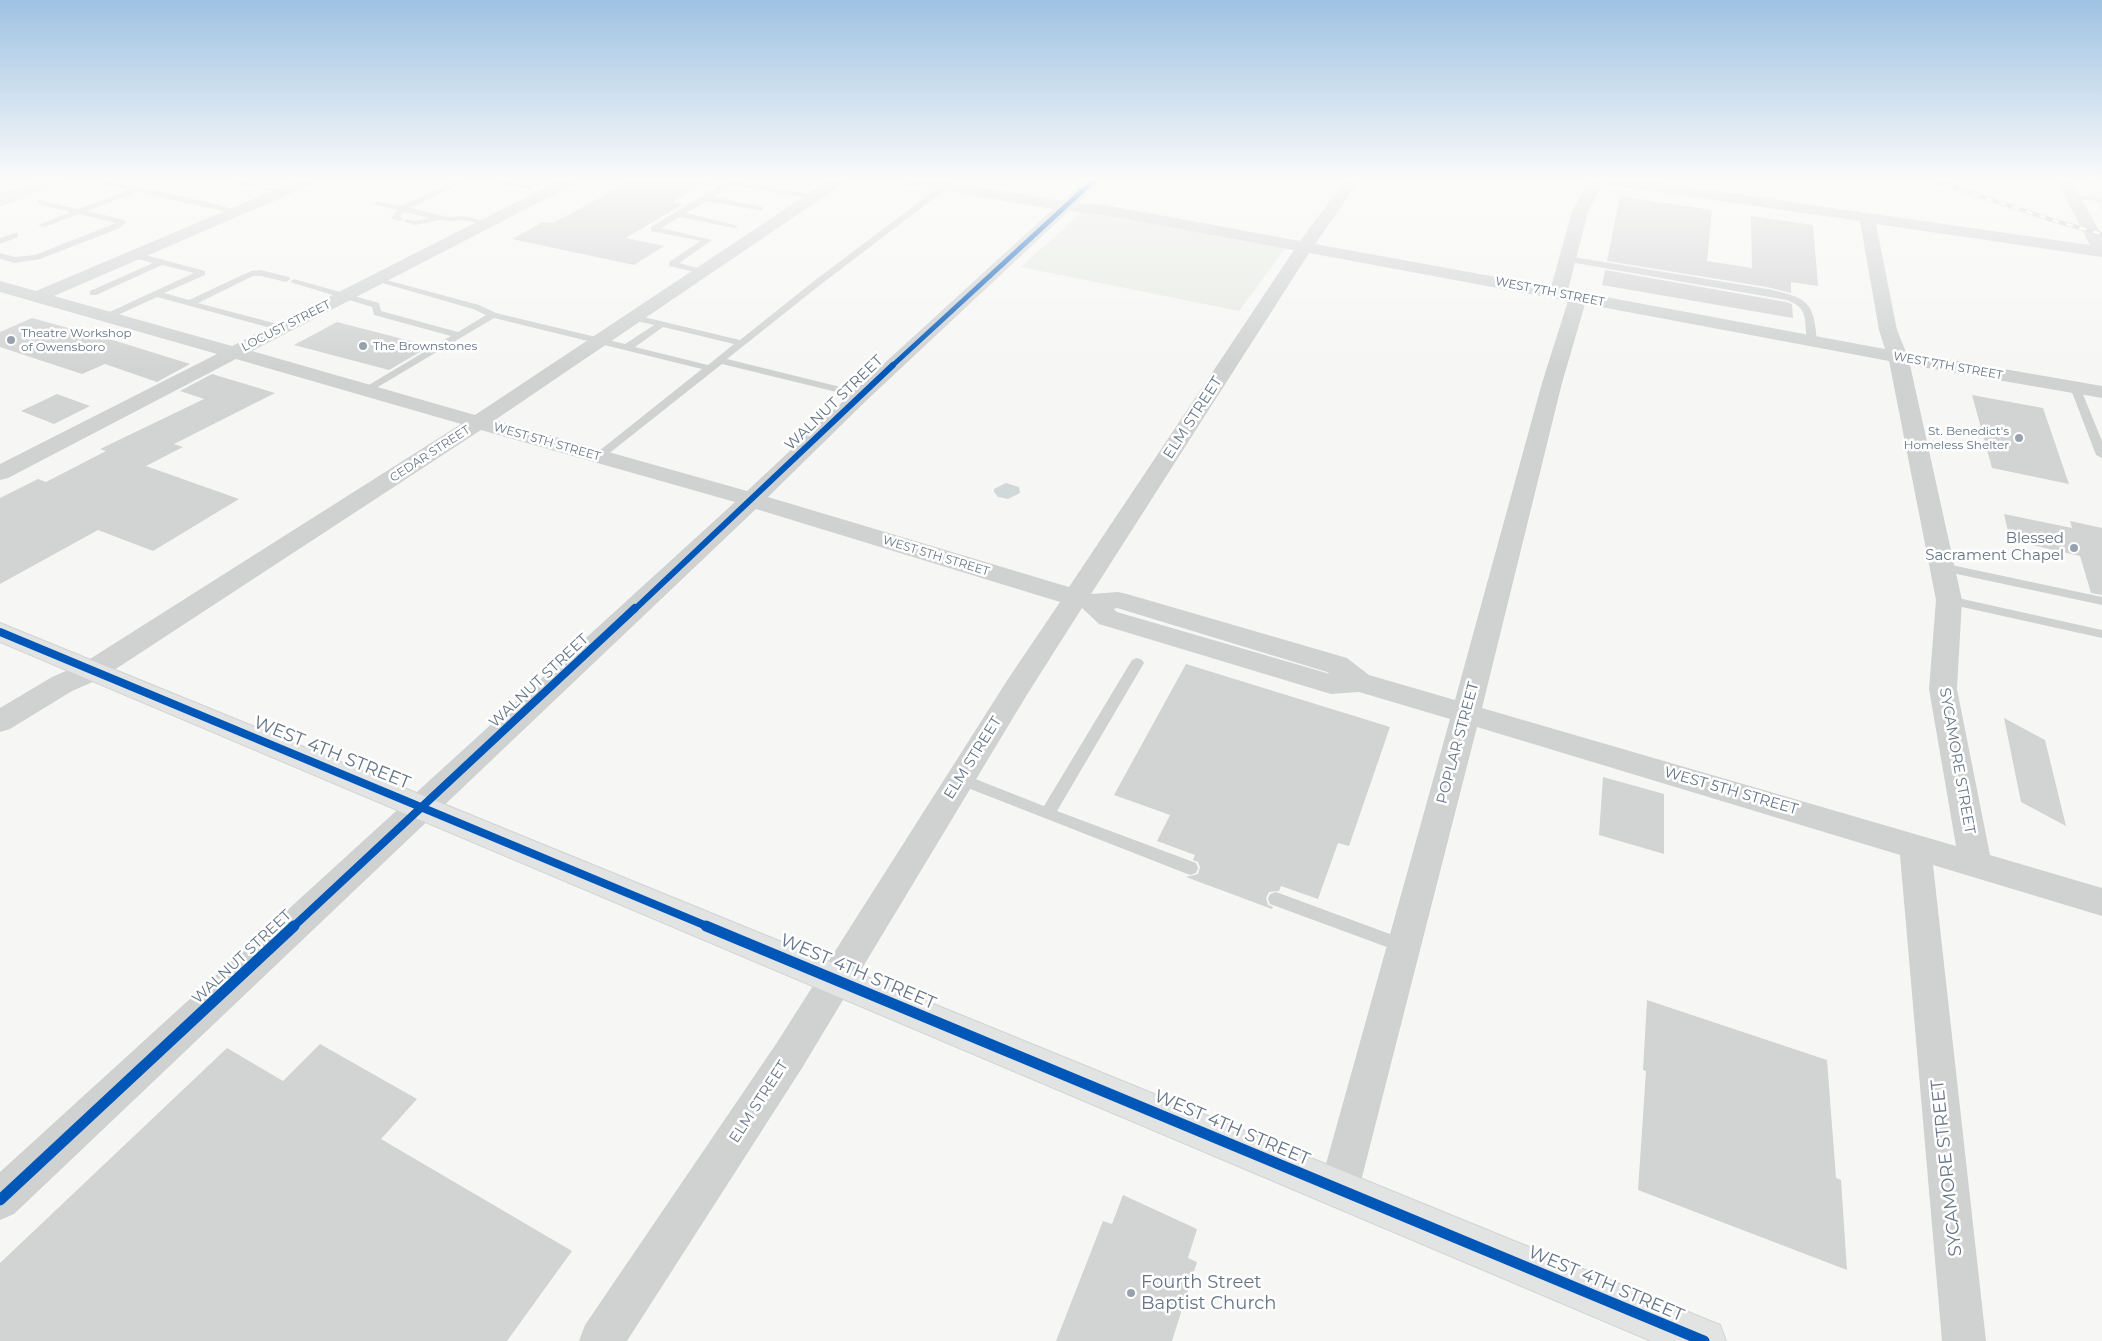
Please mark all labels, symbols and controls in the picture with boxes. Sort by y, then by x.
street label: WEST 7TH STREET [1494,274,1606,310]
street label: LOCUST STREET [239,297,333,355]
place label: Theatre Workshop of Owensboro [21,326,132,354]
marker: Theatre Workshop of Owensboro [5,334,17,346]
place label: The Brownstones [373,339,477,353]
marker: The Brownstones [357,340,369,352]
street label: WEST 7TH STREET [1892,349,2004,383]
street label: WALNUT STREET [781,352,887,454]
street label: ELM STREET [1160,374,1226,462]
street label: WEST 5TH STREET [492,420,602,464]
street label: CEDAR STREET [387,423,473,485]
place label: St. Benedict's Homeless Shelter [1904,424,2009,452]
marker: St. Benedict's Homeless Shelter [2013,432,2025,444]
place label: Blessed Sacrament Chapel [1925,530,2064,565]
street label: WEST 5TH STREET [881,533,991,579]
marker: Blessed Sacrament Chapel [2068,542,2080,554]
street label: WALNUT STREET [486,630,592,732]
street label: POPLAR STREET [1433,680,1483,806]
street label: SYCAMORE STREET [1935,686,1979,836]
street label: WEST 4TH STREET [251,712,413,794]
street label: ELM STREET [940,713,1006,803]
street label: WEST 5TH STREET [1662,763,1800,819]
street label: WALNUT STREET [189,906,295,1008]
street label: WEST 4TH STREET [777,929,939,1015]
street label: ELM STREET [726,1058,792,1146]
street label: SYCAMORE STREET [1927,1078,1967,1258]
street label: WEST 4TH STREET [1151,1085,1313,1171]
street label: WEST 4TH STREET [1525,1241,1687,1327]
place label: Fourth Street Baptist Church [1141,1272,1277,1315]
marker: Fourth Street Baptist Church [1125,1287,1137,1299]

